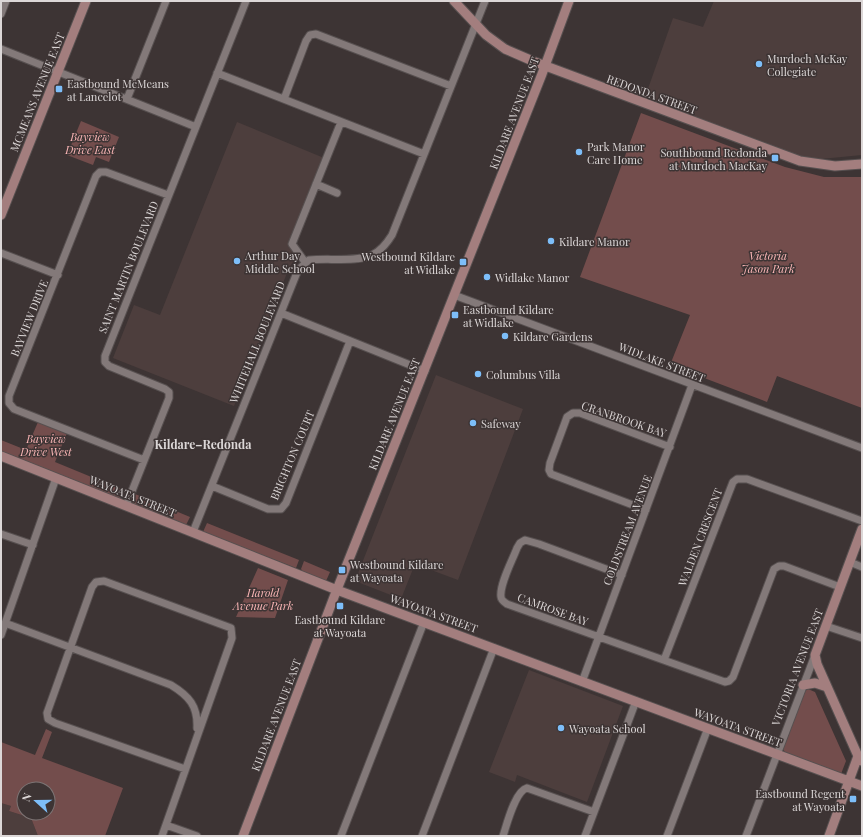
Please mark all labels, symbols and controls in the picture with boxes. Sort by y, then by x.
street label: MCMEANS AVENUE EAST [6,30,68,154]
place label: Murdoch McKay Collegiate [767,51,848,79]
street label: KILDARE AVENUE EAST [486,55,542,171]
marker: Murdoch McKay Collegiate [754,59,764,69]
street label: REDONDA STREET [605,71,699,117]
place label: Eastbound McMeans at Lancelot [67,76,169,104]
marker: Eastbound McMeans at Lancelot [54,84,64,94]
park label: Bayview Drive East [64,129,116,157]
place label: Park Manor Care Home [587,139,645,167]
place label: Southbound Redonda at Murdoch MacKay [660,145,768,173]
marker: Park Manor Care Home [574,147,584,157]
marker: Southbound Redonda at Murdoch MacKay [770,153,780,163]
street label: SAINT MARTIN BOULEVARD [95,199,161,335]
place label: Kildare Manor [559,234,630,249]
marker: Kildare Manor [546,236,556,246]
place label: Arthur Day Middle School [244,248,315,276]
park label: Victoria Jason Park [741,248,795,276]
place label: Westbound Kildare at Widlake [361,249,455,277]
marker: Arthur Day Middle School [232,256,242,266]
marker: Westbound Kildare at Widlake [458,257,468,267]
place label: Widlake Manor [494,270,570,285]
marker: Widlake Manor [482,272,492,282]
street label: BAYVIEW DRIVE [7,277,51,359]
street label: WHITEHALL BOULEVARD [225,279,288,406]
place label: Eastbound Kildare at Widlake [463,302,554,330]
marker: Eastbound Kildare at Widlake [450,310,460,320]
place label: Kildare Gardens [513,329,593,344]
marker: Kildare Gardens [500,331,510,341]
street label: WIDLAKE STREET [616,338,708,385]
street label: KILDARE AVENUE EAST [365,356,423,472]
place label: Columbus Villa [486,367,561,382]
marker: Columbus Villa [473,369,483,379]
street label: CRANBROOK BAY [580,397,669,441]
street label: BRIGHTON COURT [266,408,318,502]
place label: Safeway [481,416,521,431]
marker: Safeway [468,418,478,428]
park label: Bayview Drive West [19,431,73,459]
district label: Kildare–Redonda [154,436,252,452]
street label: WAYOATA STREET [86,471,179,520]
street label: COLDSTREAM AVENUE [599,472,655,587]
street label: WALDEN CRESCENT [674,486,726,589]
place label: Westbound Kildare at Wayoata [349,557,444,585]
marker: Westbound Kildare at Wayoata [337,565,347,575]
park label: Harold Avenue Park [232,585,293,613]
street label: CAMROSE BAY [516,589,591,629]
street label: WAYOATA STREET [387,590,480,636]
marker: Eastbound Kildare at Wayoata [335,601,345,611]
street label: VICTORIA AVENUE EAST [767,606,826,729]
place label: Eastbound Kildare at Wayoata [295,612,386,640]
street label: KILDARE AVENUE EAST [248,657,304,773]
street label: WAYOATA STREET [691,704,784,750]
place label: Wayoata School [568,721,646,736]
marker: Wayoata School [556,723,566,733]
north arrow [16,781,56,821]
place label: Eastbound Regent at Wayoata [755,786,846,814]
text: N [18,791,35,804]
marker: Eastbound Regent at Wayoata [848,794,858,804]

